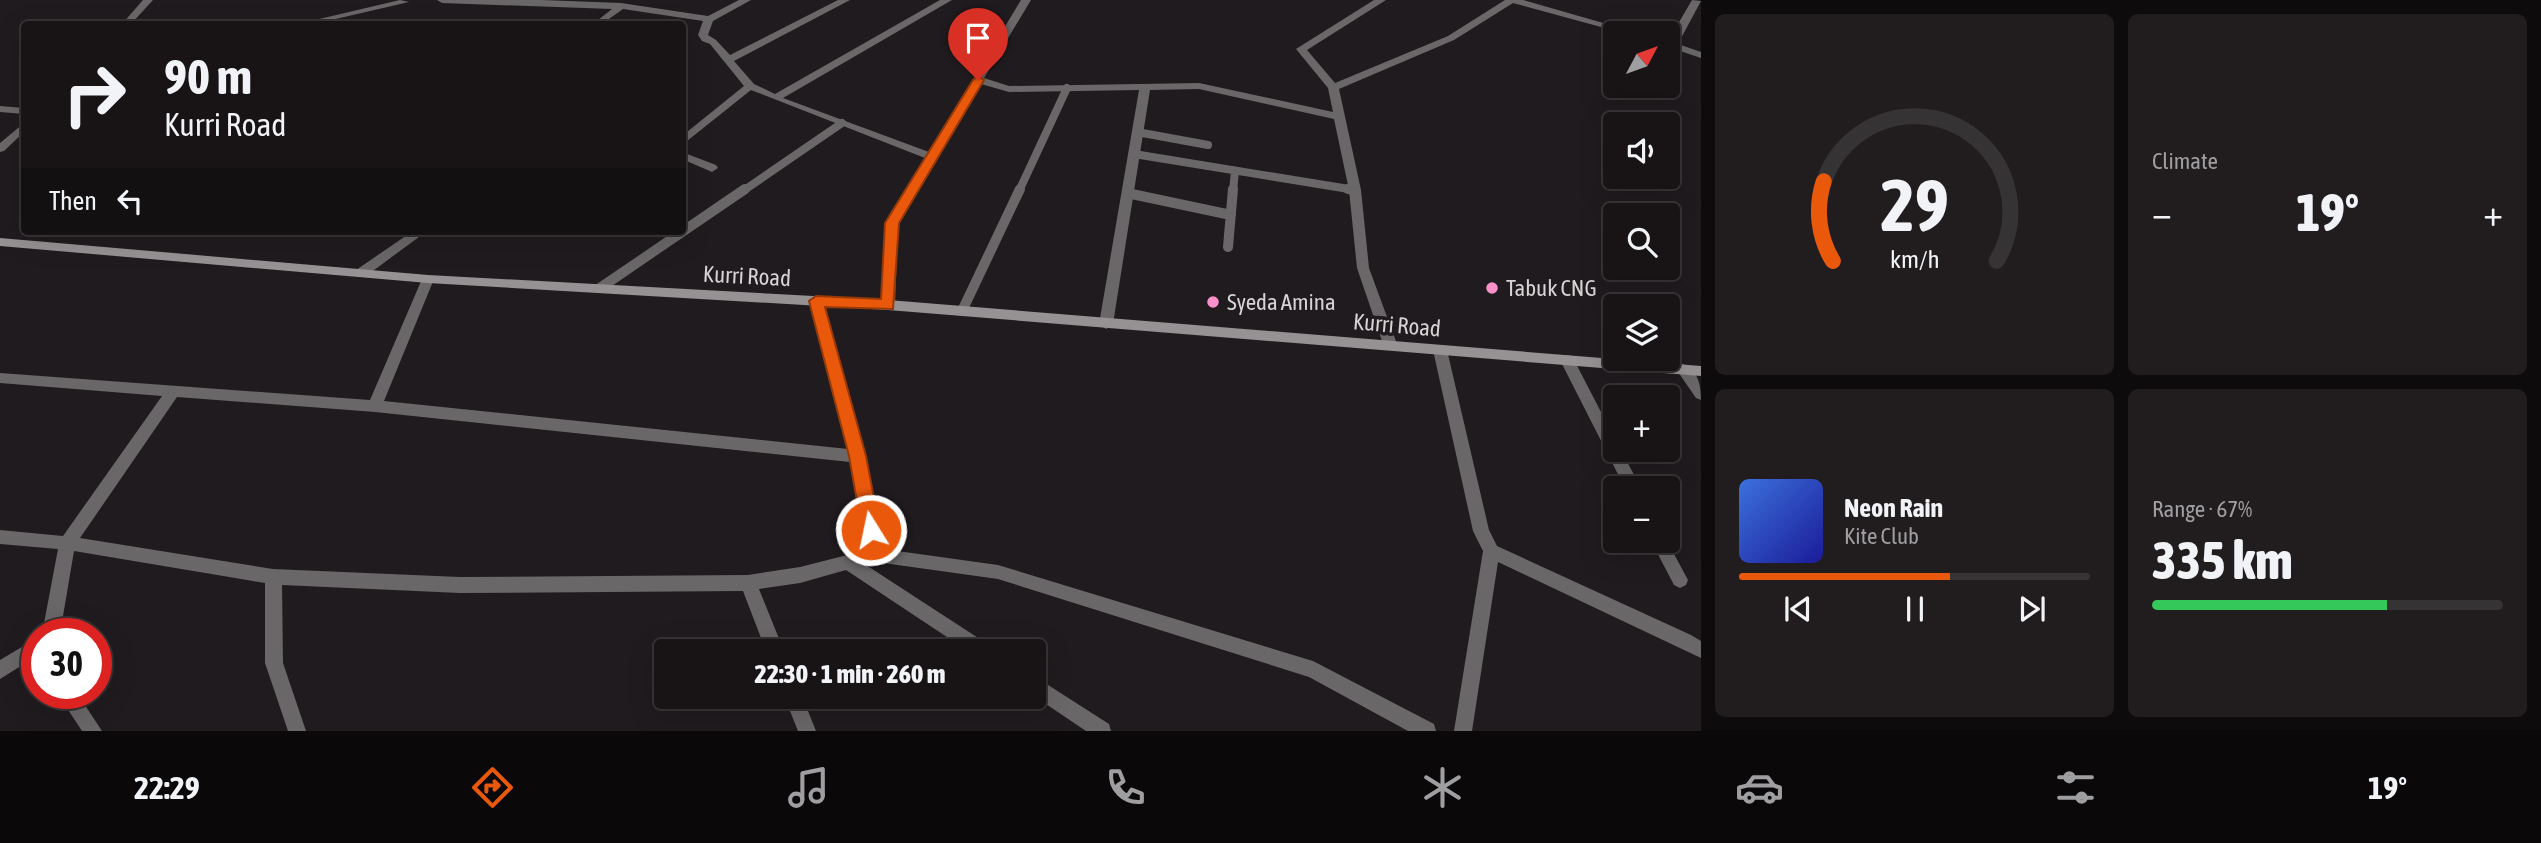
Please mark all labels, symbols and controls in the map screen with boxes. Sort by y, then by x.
pin [948,8,1008,80]
icon: arrive [959,19,997,57]
north arrow [1603,21,1680,98]
map controls [1603,21,1680,553]
text: 90 m [164,48,252,104]
icon: right [49,49,140,140]
text: Kurri Road [164,106,287,143]
button: sound [1603,112,1680,189]
text: Climate [2152,148,2218,174]
text: 29 [1880,163,1949,246]
icon: left [111,182,149,220]
text: 19° [2296,182,2359,242]
text: Then [49,186,97,216]
text: − [2152,191,2172,234]
text: + [2483,191,2503,234]
button: search [1603,203,1680,280]
text: km/h [1890,244,1939,272]
street label: Kurri Road [702,261,792,291]
place label: Tabuk CNG [1506,275,1597,301]
marker: Tabuk CNG [1484,280,1500,296]
place label: Syeda Amina [1227,289,1336,315]
marker: Syeda Amina [1205,294,1221,310]
button: layers [1603,294,1680,371]
street label: Kurri Road [1352,308,1442,342]
button: + [1603,385,1680,462]
button: − [1603,476,1680,553]
position arrow [834,493,908,567]
text: Neon Rain [1844,493,1943,523]
text: Range · 67% [2152,496,2252,522]
text: Kite Club [1844,523,1919,549]
text: 335 km [2152,530,2293,590]
icon: previous [1779,590,1817,628]
icon: pause [1896,590,1934,628]
icon: next [2013,590,2051,628]
speed limit sign: 30 [21,618,112,709]
text: 22:30 · 1 min · 260 m [755,659,945,689]
icon: directions [468,763,517,812]
icon: music [784,763,833,812]
icon: phone [1101,763,1150,812]
icon: climate [1418,763,1467,812]
icon: car [1735,763,1784,812]
icon: filters [2051,763,2100,812]
text: 22:29 [134,769,200,806]
text: 19° [2368,769,2407,806]

